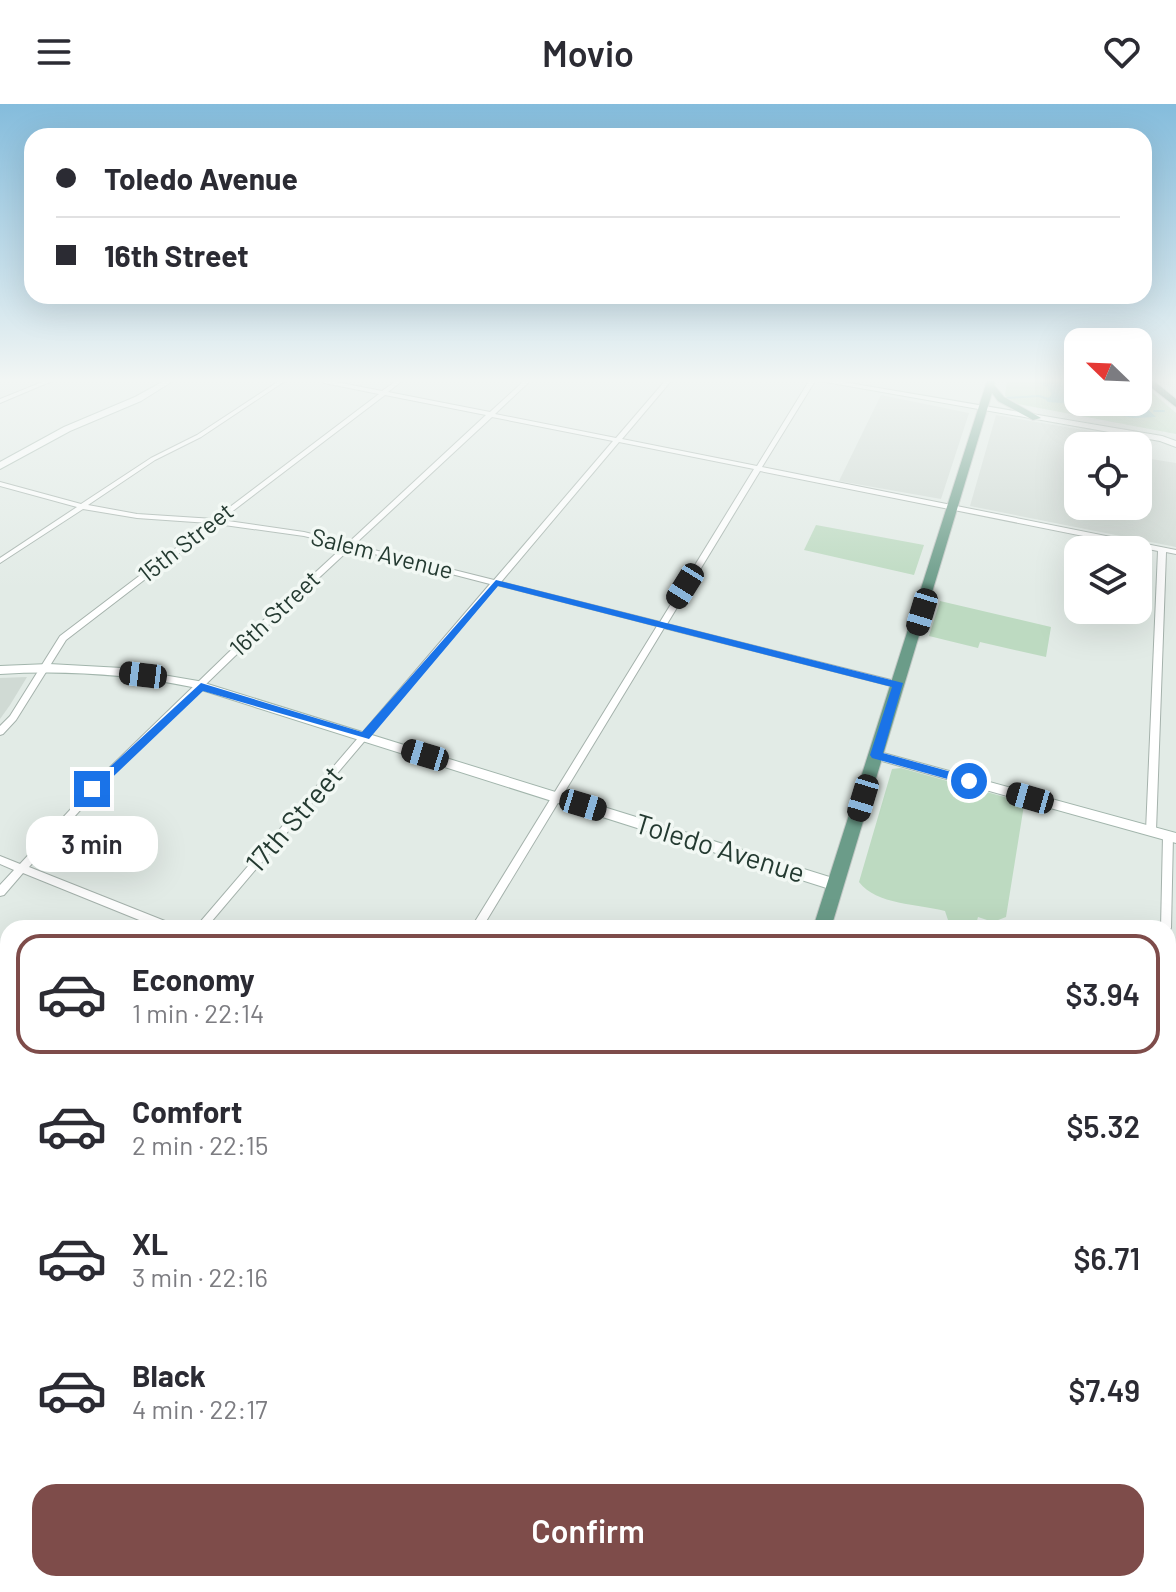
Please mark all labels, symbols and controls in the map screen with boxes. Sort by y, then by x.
icon: menu [32,30,76,74]
icon: heart [1100,30,1144,74]
text: Movio [542,31,634,74]
text: Toledo Avenue [104,160,298,196]
text: 16th Street [104,237,249,273]
north arrow [1064,328,1152,416]
map controls [1064,328,1152,624]
button: locate [1064,432,1152,520]
street label: 15th Street [132,496,238,588]
street label: Salem Avenue [308,521,456,584]
button: layers [1064,536,1152,624]
car [662,559,708,613]
street label: 16th Street [223,564,325,662]
car [904,586,940,638]
car [118,660,168,690]
car [399,737,451,773]
street label: 17th Street [238,758,349,879]
route start [951,763,987,799]
route end [74,771,110,807]
car [845,772,881,824]
car [1004,780,1056,816]
car [557,787,609,823]
street label: Toledo Avenue [631,805,809,889]
callout: 3 min [26,817,158,873]
text: 3 min [61,828,123,859]
icon: car [36,958,108,1030]
text: Economy [132,961,255,997]
text: $3.94 [1066,976,1140,1012]
text: 1 min · 22:14 [132,997,264,1028]
icon: car [36,1090,108,1162]
text: Comfort [132,1093,242,1129]
text: $5.32 [1066,1108,1140,1144]
text: 2 min · 22:15 [132,1129,268,1160]
icon: car [36,1222,108,1294]
text: XL [132,1225,168,1261]
text: $6.71 [1074,1240,1140,1276]
text: 3 min · 22:16 [132,1261,268,1292]
icon: car [36,1354,108,1426]
text: Black [132,1357,206,1393]
text: $7.49 [1069,1372,1140,1408]
text: 4 min · 22:17 [132,1393,268,1424]
button: Confirm [32,1484,1144,1576]

